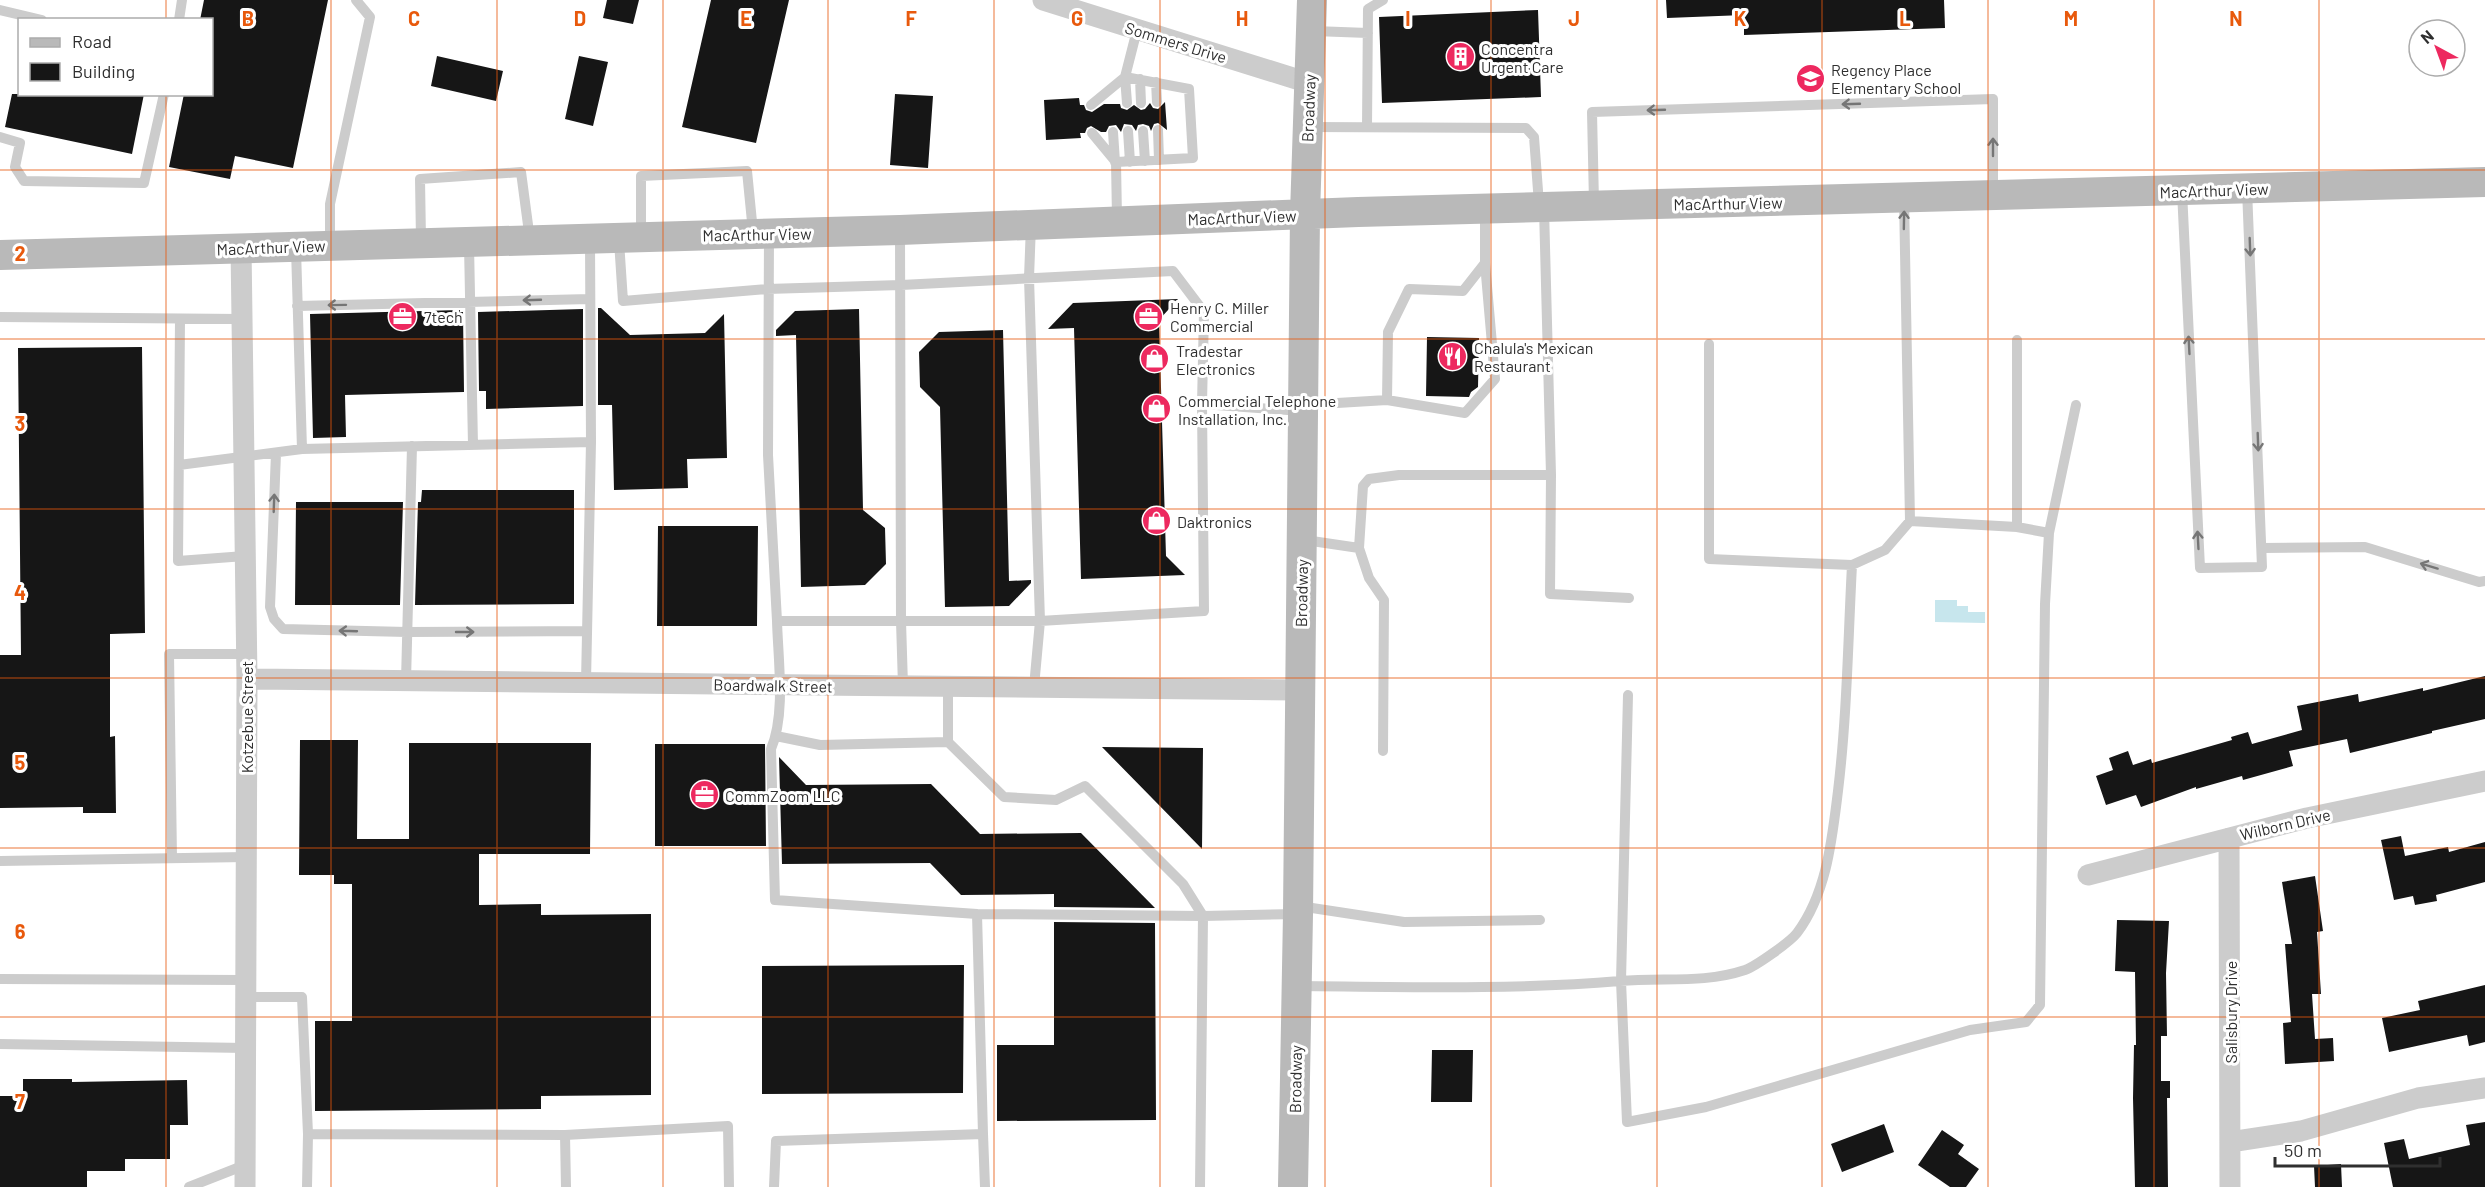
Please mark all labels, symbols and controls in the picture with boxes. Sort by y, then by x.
text: B [242,6,254,30]
text: C [408,6,420,30]
text: D [574,6,586,30]
text: E [740,6,752,30]
text: F [905,6,917,30]
text: G [1071,6,1083,30]
text: H [1236,6,1248,30]
text: I [1405,6,1411,30]
text: J [1568,6,1580,30]
text: K [1734,6,1747,30]
text: L [1899,6,1911,30]
text: M [2064,6,2078,30]
text: N [2229,6,2243,30]
legend [18,18,213,96]
street label: Sommers Drive [1123,18,1229,66]
north arrow [2407,18,2467,78]
text: N [2417,26,2437,47]
text: Road [72,30,112,52]
place label: Concentra Urgent Care [1481,39,1564,76]
building icon: Concentra Urgent Care [1444,41,1476,73]
text: Building [72,60,135,82]
place label: Regency Place Elementary School [1831,60,1961,97]
school or university icon: Regency Place Elementary School [1794,62,1826,94]
street label: Broadway [1297,73,1319,142]
one-way arrow [1841,98,1861,110]
one-way arrow [1646,104,1666,116]
one-way arrow [1987,138,1999,158]
street label: MacArthur View [2159,179,2269,201]
street label: MacArthur View [1673,193,1783,213]
street label: MacArthur View [1187,206,1297,228]
one-way arrow [1898,210,1910,230]
street label: MacArthur View [702,224,812,244]
street label: MacArthur View [216,236,326,258]
one-way arrow [2244,237,2255,257]
text: 2 [14,241,26,265]
one-way arrow [522,295,542,306]
place label: Henry C. Miller Commercial [1170,298,1269,335]
one-way arrow [327,299,347,311]
office icon: 7tech [387,300,419,332]
office icon: Henry C. Miller Commercial [1133,300,1165,332]
place label: 7tech [424,307,463,326]
one-way arrow [2184,335,2195,355]
place label: Chalula's Mexican Restaurant [1474,338,1593,375]
restaurant icon: Chalula's Mexican Restaurant [1437,340,1469,372]
place label: Tradestar Electronics [1176,341,1255,378]
shop icon: Tradestar Electronics [1139,343,1171,375]
place label: Commercial Telephone Installation, Inc. [1178,391,1336,428]
shop icon: Commercial Telephone Installation, Inc. [1141,393,1173,425]
text: 3 [15,411,25,435]
one-way arrow [2252,432,2263,452]
one-way arrow [268,494,280,514]
shop icon: Daktronics [1140,505,1172,537]
place label: Daktronics [1177,512,1252,531]
one-way arrow [2193,530,2204,550]
street label: Broadway [1291,558,1311,627]
one-way arrow [2420,560,2439,571]
text: 4 [14,580,26,604]
one-way arrow [339,625,359,636]
one-way arrow [455,626,475,638]
street label: Kotzebue Street [237,661,256,773]
street label: Boardwalk Street [713,674,833,696]
text: 5 [15,750,26,774]
office icon: CommZoom LLC [688,779,720,811]
place label: CommZoom LLC [725,786,840,805]
street label: Wilborn Drive [2238,804,2332,844]
text: 6 [15,919,26,943]
street label: Salisbury Drive [2221,961,2240,1063]
street label: Broadway [1285,1044,1305,1113]
text: 7 [15,1089,25,1113]
scale bar [2275,1130,2440,1168]
text: 50 m [2284,1139,2322,1161]

